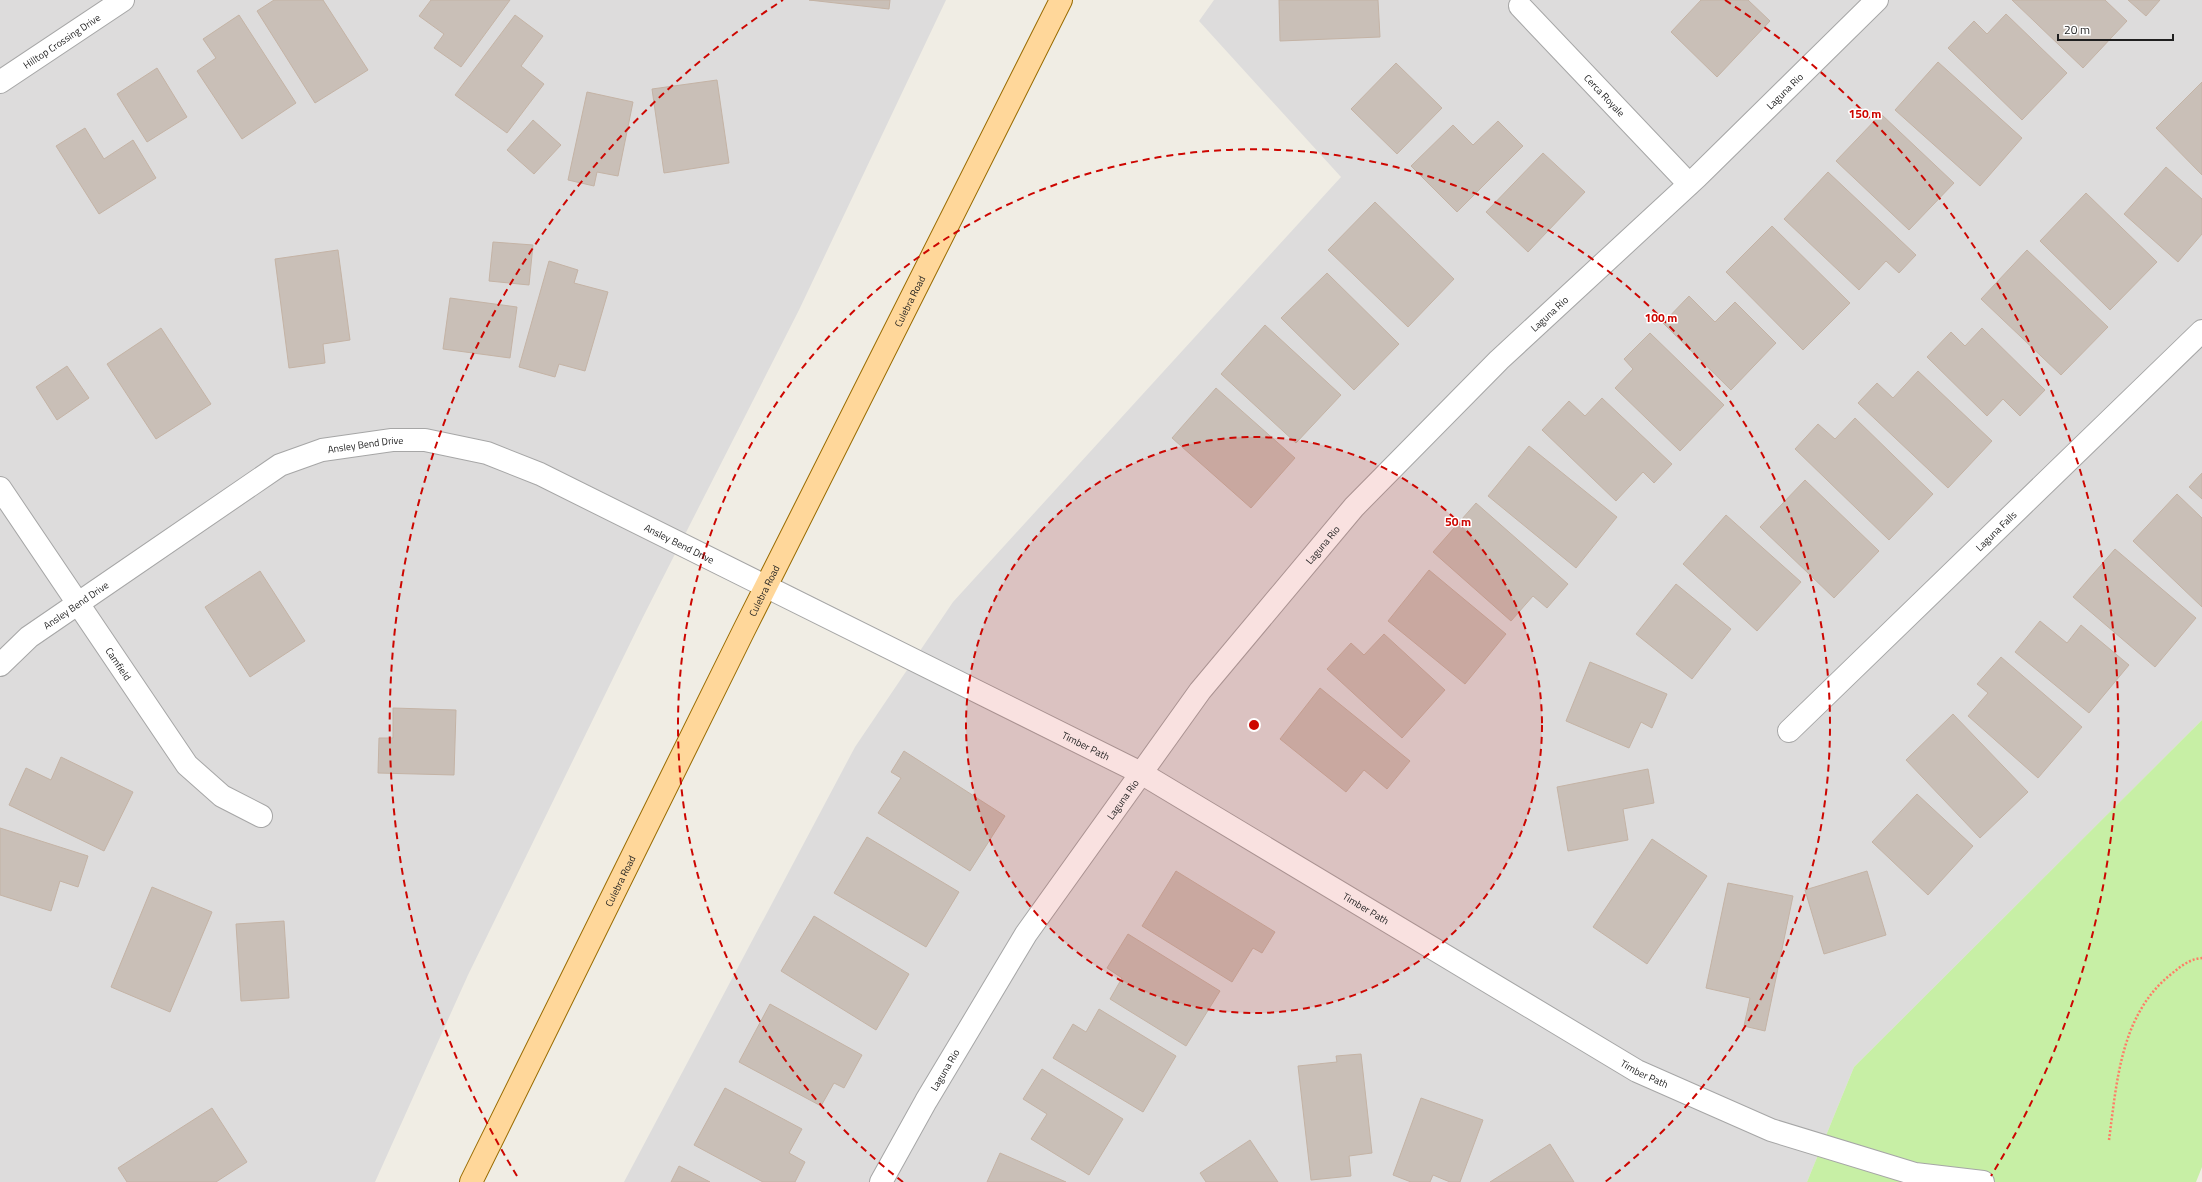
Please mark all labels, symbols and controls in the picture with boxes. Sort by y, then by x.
street label: Hilltop Crossing Drive [20,10,103,72]
scale bar [2058,16,2173,42]
text: 20 m [2064,20,2090,39]
street label: Laguna Rio [1763,69,1806,113]
street label: Cerca Royale [1581,71,1629,120]
text: 150 m [1849,104,1881,123]
street label: Culebra Road [890,273,929,329]
street label: Laguna Rio [1527,292,1571,335]
text: 100 m [1645,308,1677,327]
street label: Ansley Bend Drive [327,433,403,457]
street label: Laguna Falls [1972,507,2020,554]
text: 50 m [1445,512,1471,531]
street label: Ansley Bend Drive [642,520,717,567]
street label: Laguna Rio [1302,522,1343,567]
street label: Culebra Road [745,562,783,619]
street label: Ansley Bend Drive [40,577,111,633]
street label: Camfield [102,644,135,683]
centre of rings [1247,718,1261,732]
street label: Timber Path [1059,727,1112,764]
street label: Laguna Rio [1103,776,1142,823]
street label: Culebra Road [601,853,639,909]
street label: Timber Path [1340,888,1392,928]
street label: Laguna Rio [926,1046,963,1094]
street label: Timber Path [1618,1055,1671,1091]

